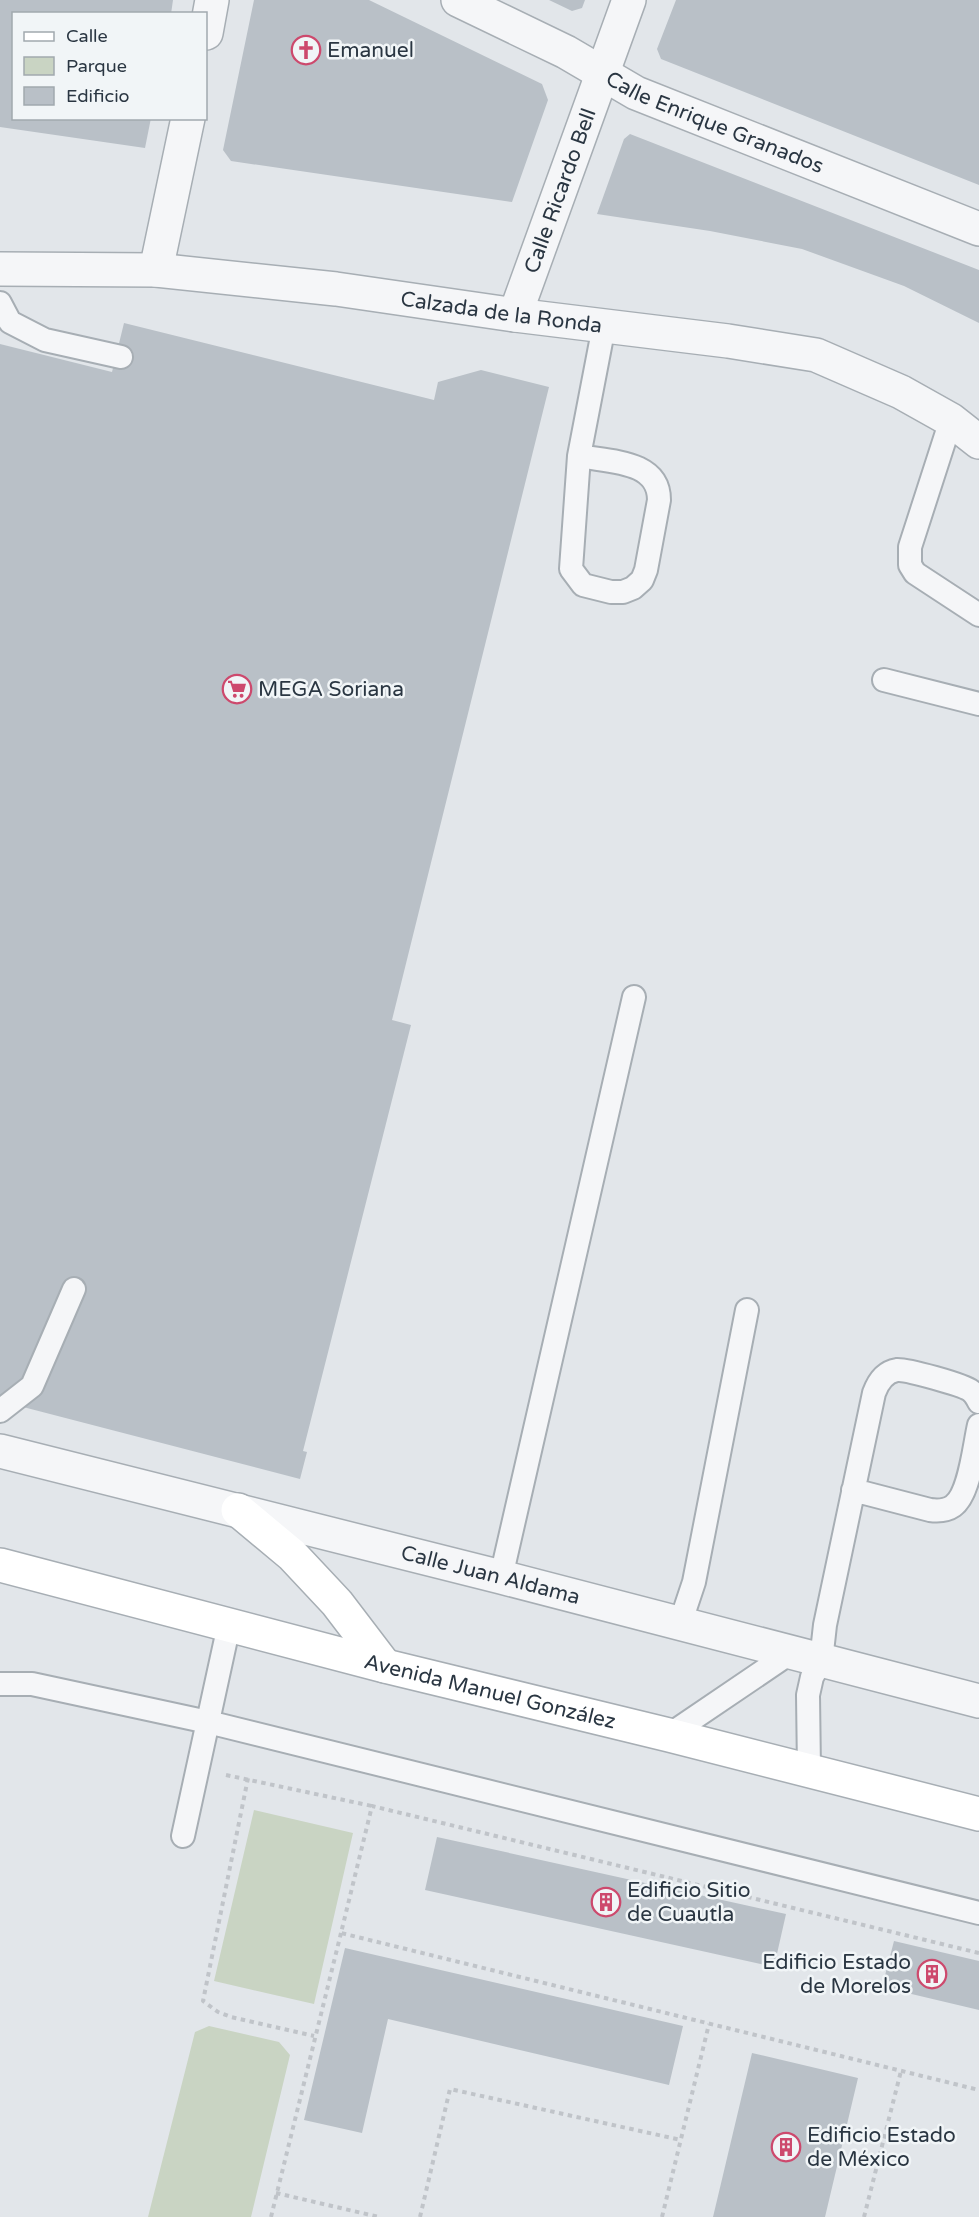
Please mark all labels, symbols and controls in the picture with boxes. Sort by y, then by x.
legend [12,12,207,120]
text: Calle [66,25,108,47]
church icon: Emanuel [290,34,322,66]
place label: Emanuel [327,38,414,63]
text: Parque [66,55,127,77]
street label: Calle Enrique Granados [601,66,827,179]
text: Edificio [66,85,130,107]
street label: Calle Ricardo Bell [519,105,601,277]
street label: Calzada de la Ronda [399,286,604,338]
supermarket icon: MEGA Soriana [221,673,253,705]
place label: MEGA Soriana [258,677,404,702]
street label: Calle Juan Aldama [399,1540,583,1610]
street label: Avenida Manuel González [362,1649,618,1734]
place label: Edificio Sitio de Cuautla [627,1878,751,1927]
building icon: Edificio Sitio de Cuautla [590,1886,622,1918]
place label: Edificio Estado de Morelos [762,1950,911,1999]
building icon: Edificio Estado de Morelos [916,1958,948,1990]
place label: Edificio Estado de México [807,2123,956,2172]
building icon: Edificio Estado de México [770,2131,802,2163]

